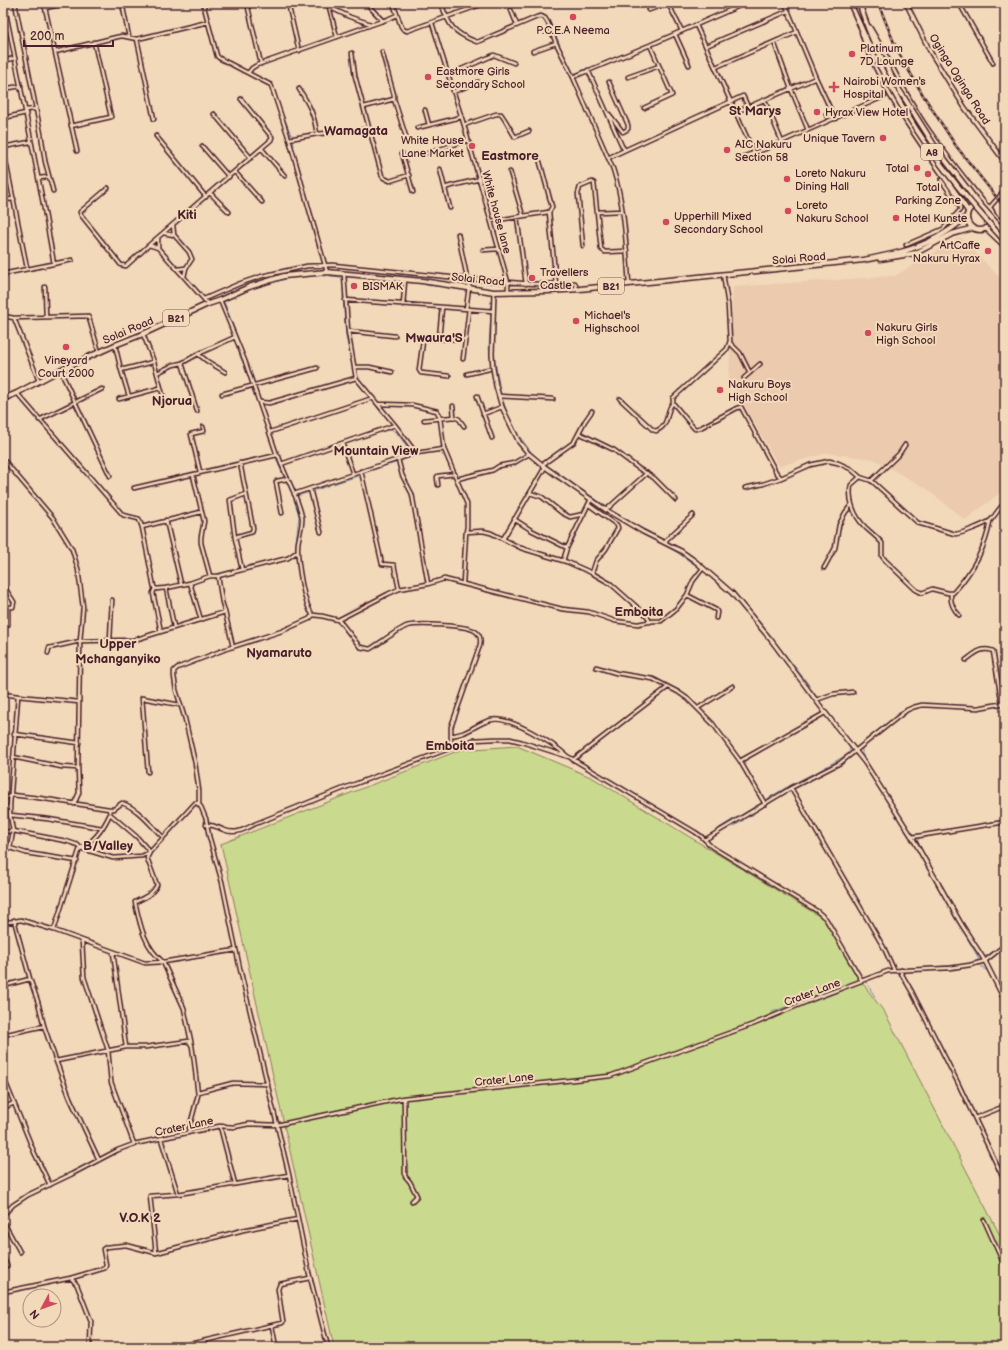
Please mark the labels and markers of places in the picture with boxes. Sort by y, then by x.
marker: P.C.E.A Neema [568,12,578,22]
place label: P.C.E.A Neema [536,24,610,37]
place label: Platinum 7D Lounge [860,42,914,68]
marker: Platinum 7D Lounge [847,49,857,59]
place label: Eastmore Girls Secondary School [436,65,525,91]
marker: Eastmore Girls Secondary School [423,72,433,82]
place label: Nairobi Women's Hospital [843,75,926,101]
marker: Nairobi Women's Hospital [828,81,840,93]
place label: Hyrax View Hotel [825,106,908,119]
marker: Hyrax View Hotel [812,107,822,117]
place label: Unique Tavern [803,132,875,145]
marker: Unique Tavern [878,133,888,143]
place label: White House Lane Market [401,134,465,160]
place label: AIC Nakuru Section 58 [735,138,792,164]
marker: White House Lane Market [467,141,477,151]
marker: AIC Nakuru Section 58 [722,145,732,155]
place label: Total [886,162,909,175]
marker: Total [912,163,922,173]
place label: Loreto Nakuru Dining Hall [795,167,866,193]
marker: Total Parking Zone [923,169,933,179]
marker: Loreto Nakuru Dining Hall [782,174,792,184]
place label: Total Parking Zone [895,181,961,207]
place label: Loreto Nakuru School [796,199,868,225]
marker: Loreto Nakuru School [783,206,793,216]
place label: Upperhill Mixed Secondary School [674,210,763,236]
place label: Hotel Kunste [904,212,968,225]
marker: Hotel Kunste [891,213,901,223]
marker: Upperhill Mixed Secondary School [661,217,671,227]
place label: ArtCaffe Nakuru Hyrax [913,239,980,265]
marker: ArtCaffe Nakuru Hyrax [983,246,993,256]
place label: Travellers Castle [540,266,589,292]
marker: Travellers Castle [527,273,537,283]
place label: BISMAK [362,280,404,293]
marker: BISMAK [349,281,359,291]
place label: Michael's Highschool [584,309,639,335]
marker: Michael's Highschool [571,316,581,326]
place label: Nakuru Girls High School [876,321,938,347]
marker: Nakuru Girls High School [863,328,873,338]
marker: Vineyard Court 2000 [61,342,71,352]
place label: Vineyard Court 2000 [38,354,95,380]
place label: Nakuru Boys High School [728,378,792,404]
marker: Nakuru Boys High School [715,385,725,395]

